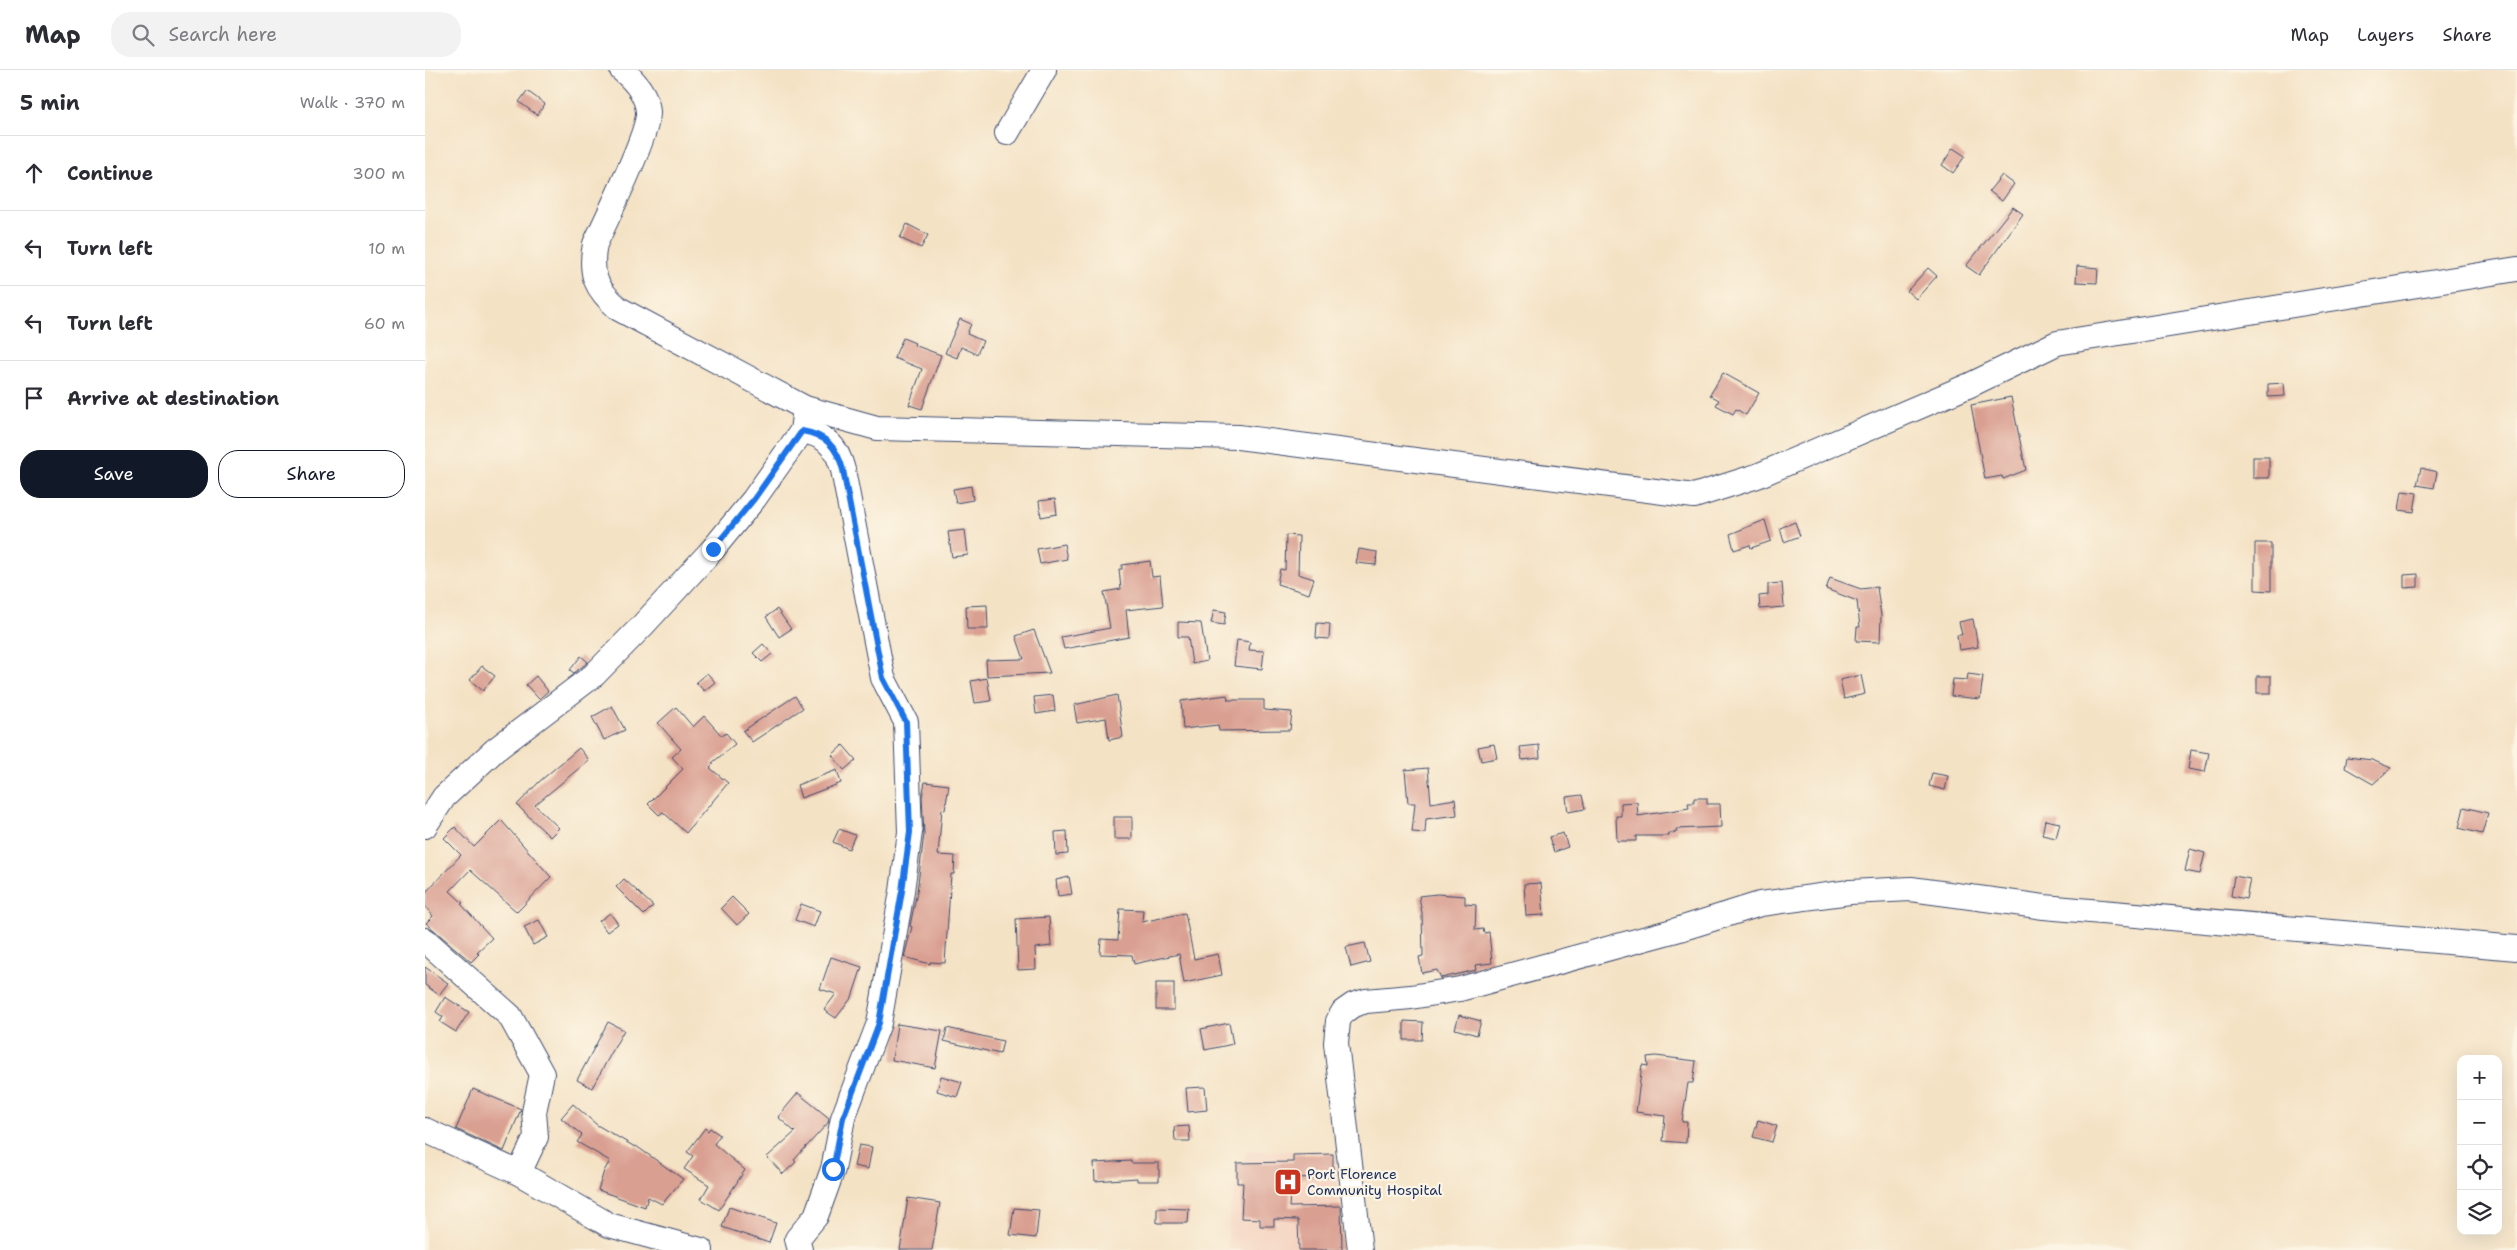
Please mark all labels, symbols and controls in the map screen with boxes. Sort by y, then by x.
search box [111,12,461,57]
text: Map [25,19,81,51]
icon: search [129,21,157,49]
text: Search here [169,22,277,47]
text: Map [2291,23,2329,47]
text: Layers [2357,23,2414,47]
text: Share [2442,23,2492,47]
text: 5 min [20,89,80,117]
text: Walk · 370 m [300,92,405,113]
icon: ahead [20,159,48,187]
text: Continue [67,161,153,186]
text: 300 m [353,163,405,184]
icon: left [20,234,48,262]
text: Turn left [67,236,153,261]
text: 10 m [368,238,405,259]
icon: left [20,309,48,337]
text: Turn left [67,311,153,336]
text: 60 m [364,313,405,334]
icon: arrive [20,384,48,412]
text: Arrive at destination [67,386,279,411]
button: Save [20,450,208,498]
button: Share [218,450,405,498]
route end [702,538,725,561]
map controls [2457,1055,2502,1235]
button: + [2457,1055,2502,1100]
button: − [2457,1100,2502,1145]
button: locate [2457,1145,2502,1190]
route start [822,1158,845,1181]
place label: Port Florence Community Hospital [1307,1165,1443,1199]
hospital icon: Port Florence Community Hospital [1273,1167,1303,1197]
button: layers [2457,1190,2502,1235]

